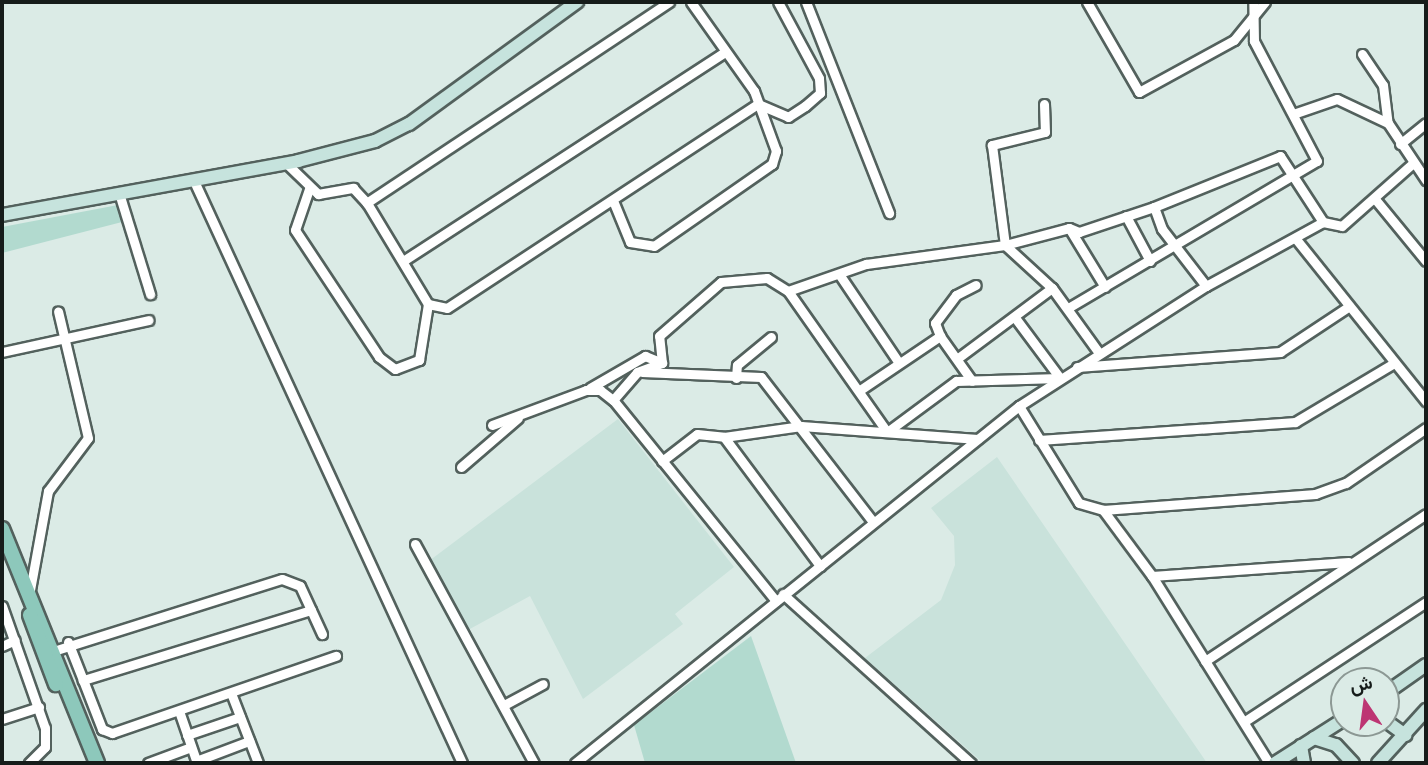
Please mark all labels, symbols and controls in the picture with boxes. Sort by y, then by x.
north arrow [1330,667,1400,737]
text: ش [1347,668,1375,699]

